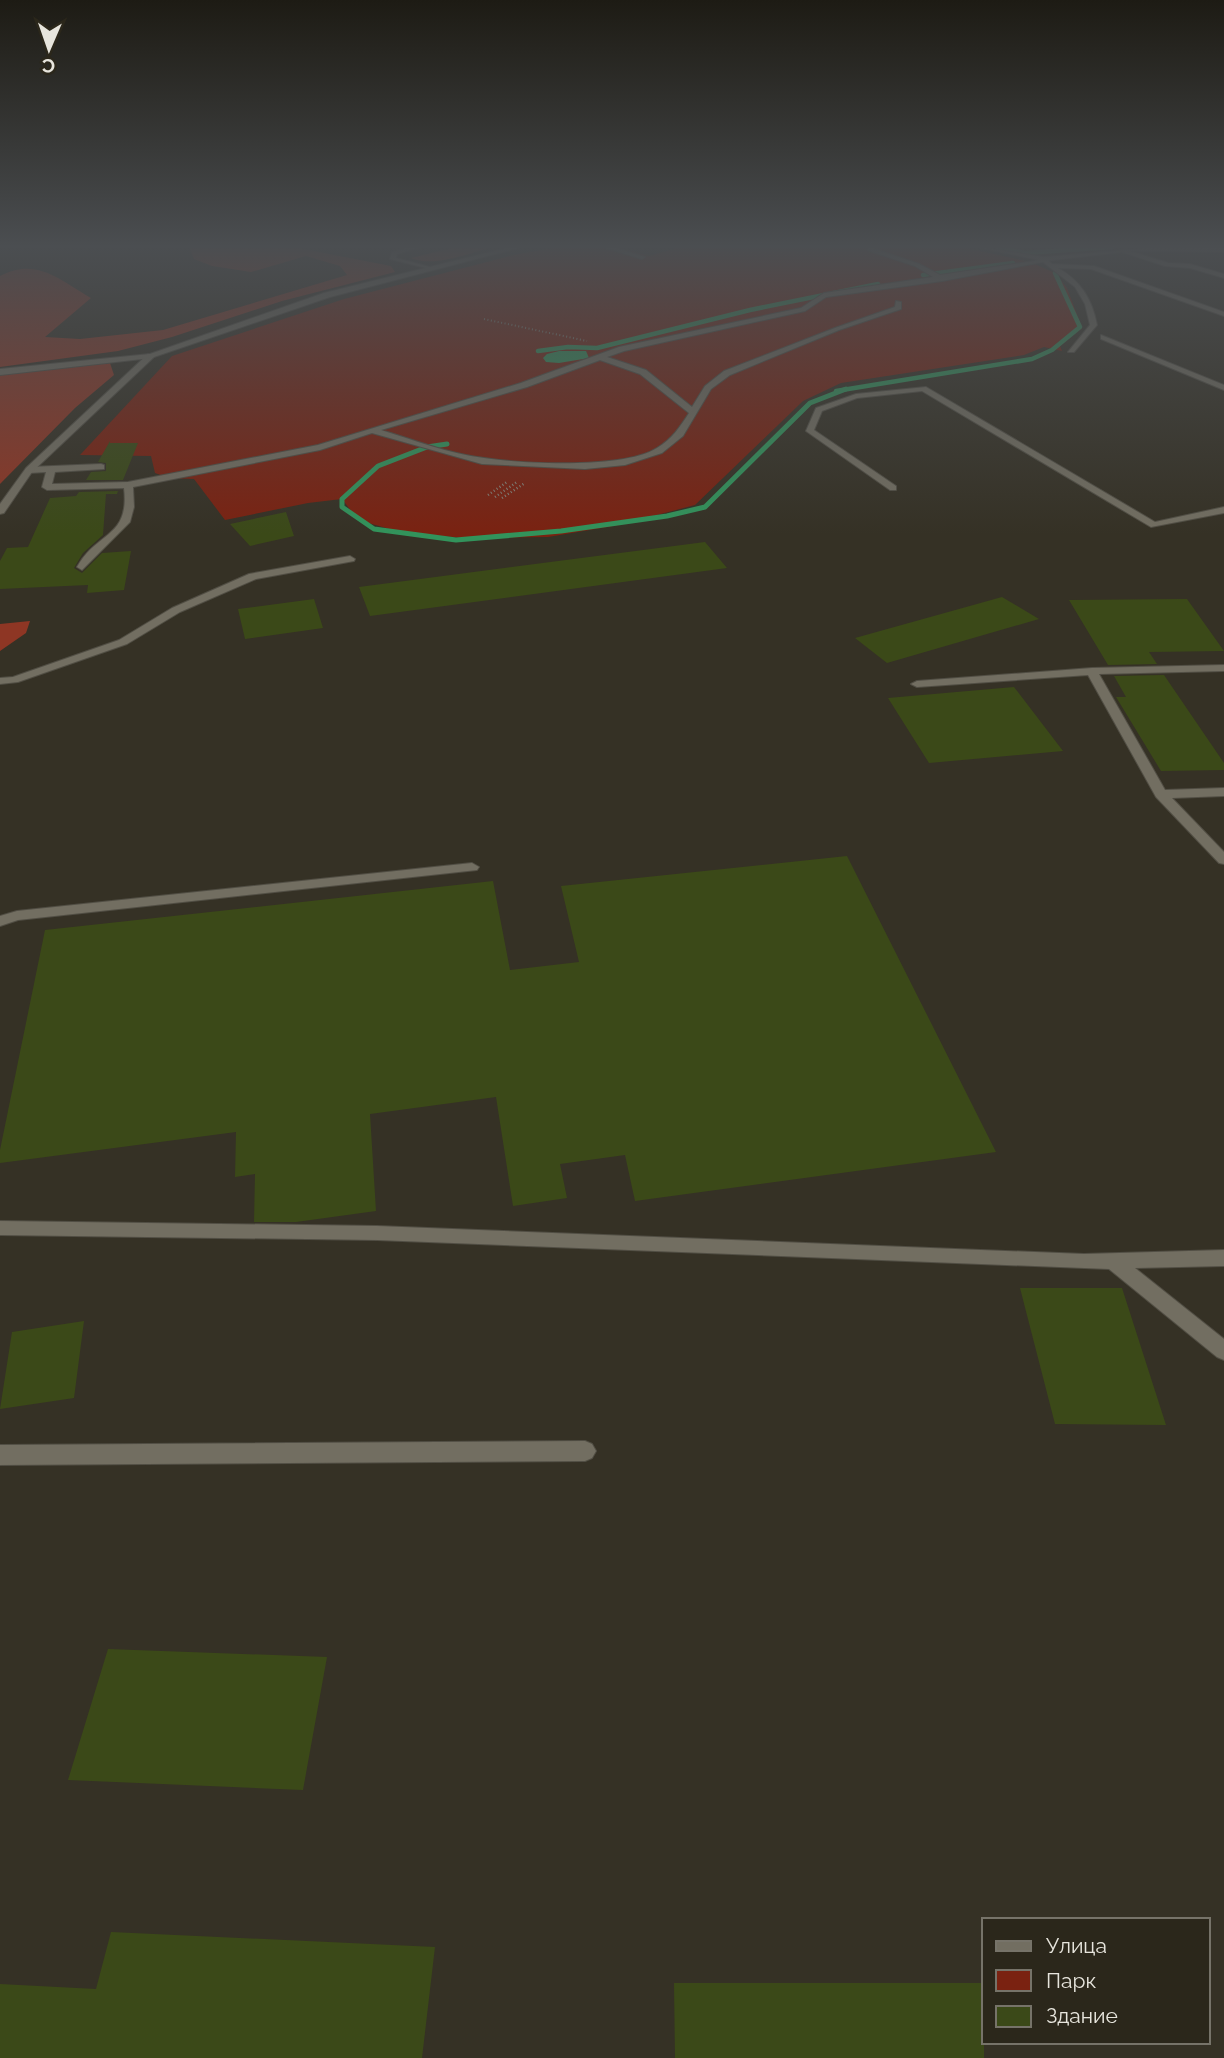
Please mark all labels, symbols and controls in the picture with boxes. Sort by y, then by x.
north arrow [14,14,84,84]
text: С [42,55,55,77]
legend [982,1918,1210,2044]
text: Улица [1046,1933,1107,1958]
text: Парк [1046,1968,1096,1993]
text: Здание [1046,2003,1118,2028]

